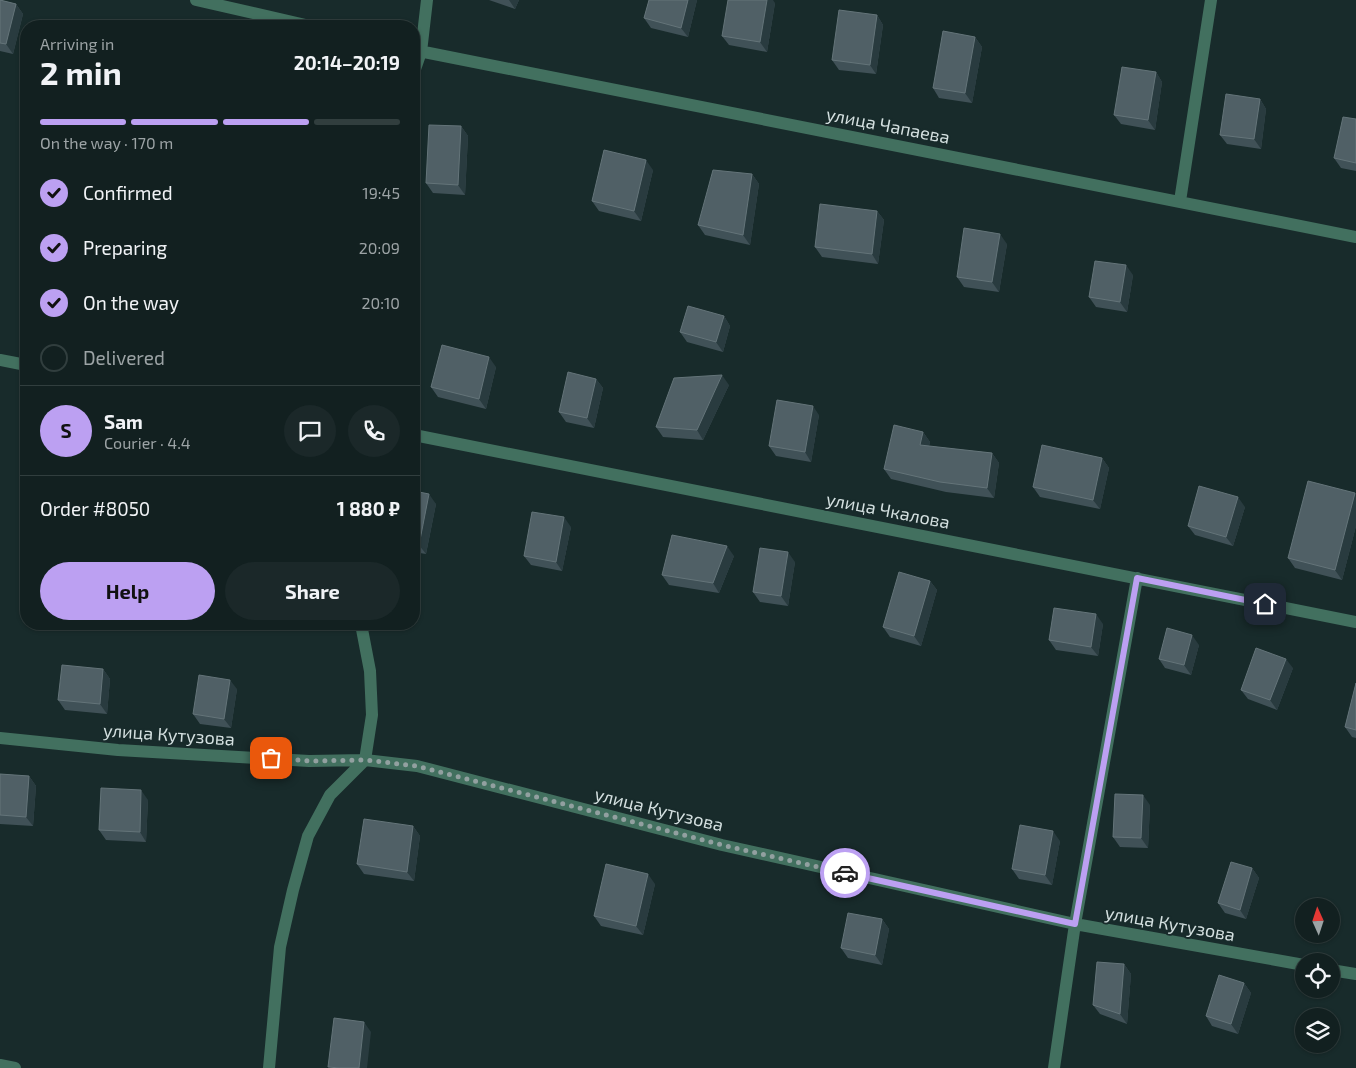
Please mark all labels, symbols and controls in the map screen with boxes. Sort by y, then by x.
text: Arriving in [40,34,114,53]
text: 20:14–20:19 [294,51,400,74]
text: 2 min [40,53,122,91]
street label: улица Чапаева [825,102,952,148]
text: On the way · 170 m [40,133,173,152]
icon: check [40,179,68,207]
text: Confirmed [83,181,173,204]
text: 19:45 [362,183,400,202]
icon: check [40,234,68,262]
text: Preparing [83,236,167,259]
text: 20:09 [359,238,400,257]
icon: check [40,289,68,317]
text: On the way [83,291,179,314]
text: 20:10 [362,293,400,312]
text: Delivered [83,346,165,369]
button: chat [284,405,336,457]
button: phone [348,405,400,457]
text: Sam [104,410,143,433]
text: S [60,419,72,442]
text: Courier · 4.4 [104,433,191,452]
street label: улица Чкалова [825,487,952,533]
text: Order #8050 [40,497,150,520]
text: 1 880 ₽ [337,497,400,520]
button: Help [40,562,215,620]
button: Share [225,562,400,620]
pin [1244,583,1286,625]
icon: home [1251,590,1279,618]
street label: улица Кутузова [103,718,236,750]
pin [250,737,292,779]
icon: bag [257,744,285,772]
street label: улица Кутузова [593,782,726,836]
courier [820,848,870,898]
icon: car [831,859,859,887]
north arrow [1295,898,1340,942]
map controls [1295,898,1340,1053]
street label: улица Кутузова [1103,901,1237,945]
button: locate [1295,953,1340,998]
button: layers [1295,1008,1340,1053]

